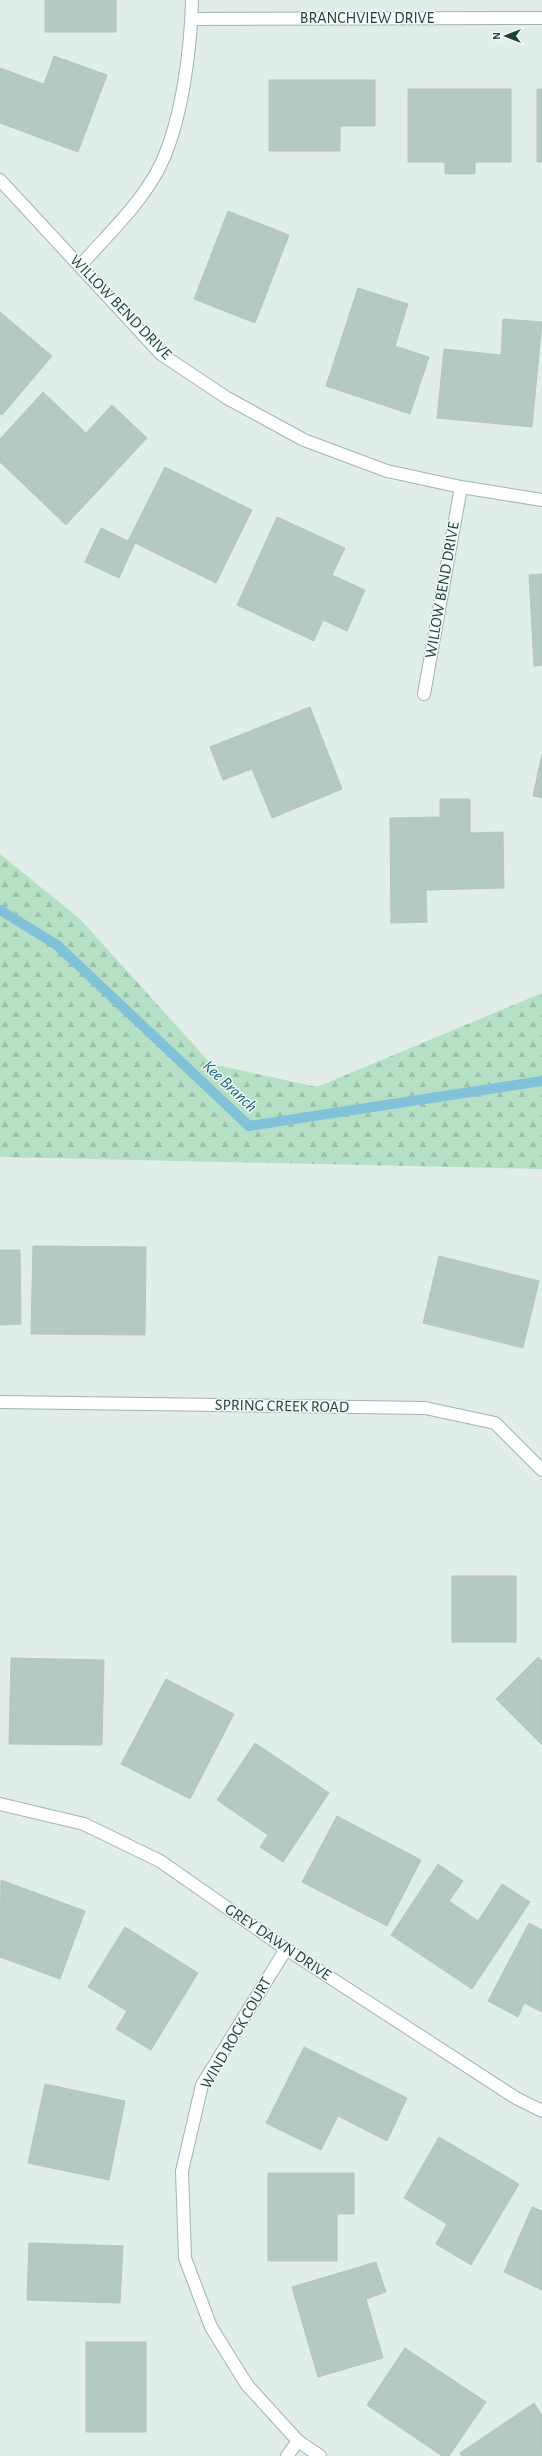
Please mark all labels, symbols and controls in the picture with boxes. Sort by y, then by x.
street label: BRANCHVIEW DRIVE [300,10,434,26]
north arrow [486,16,526,56]
text: N [491,32,502,40]
street label: WILLOW BEND DRIVE [67,252,175,363]
street label: WILLOW BEND DRIVE [422,520,462,660]
water label: Kee Branch [200,1057,260,1115]
street label: SPRING CREEK ROAD [215,1397,349,1415]
street label: GREY DAWN DRIVE [222,1901,334,1983]
street label: WIND ROCK COURT [198,1974,274,2091]

